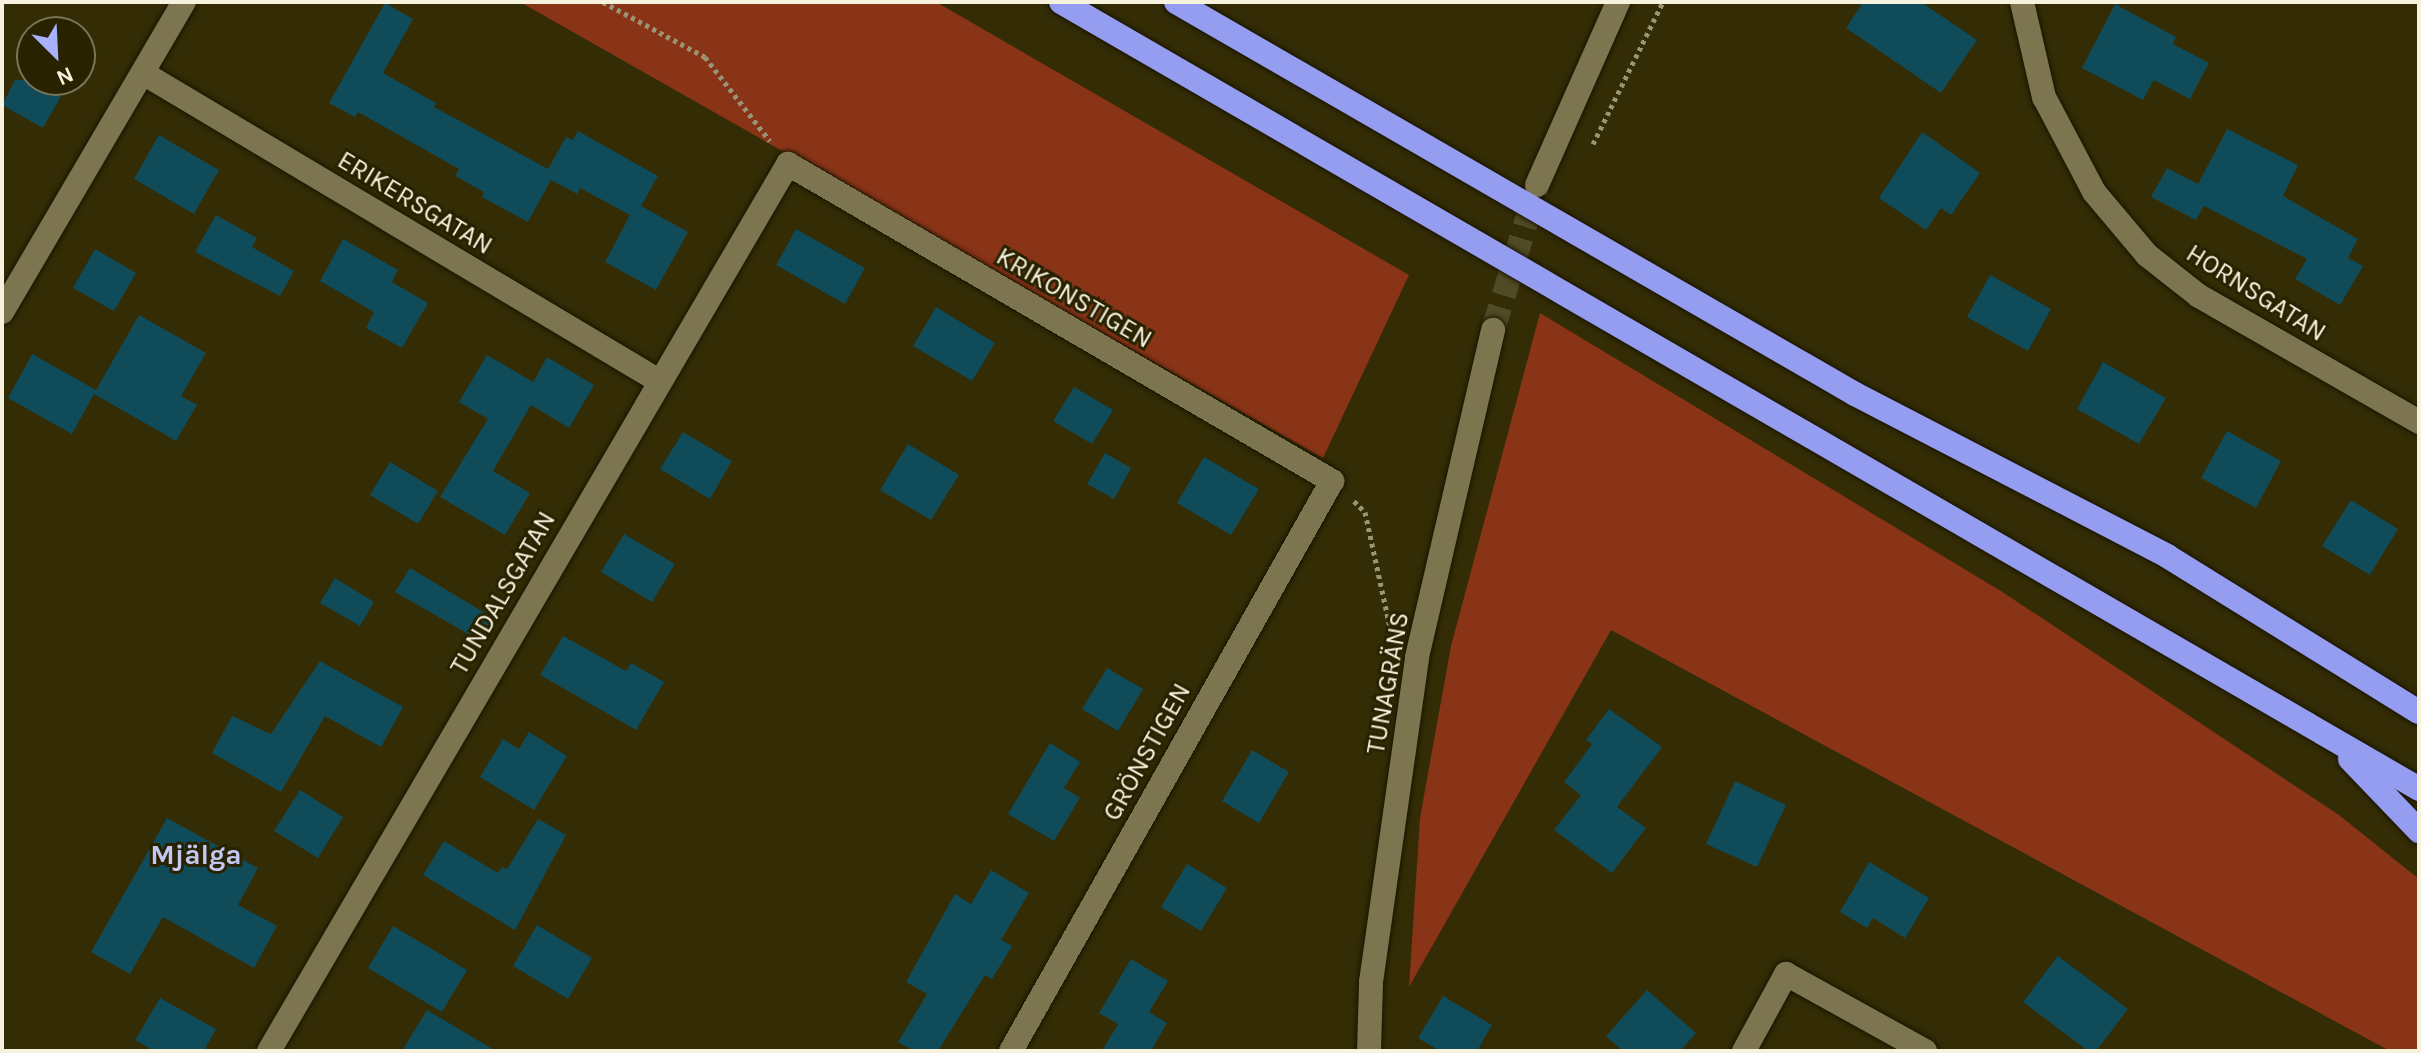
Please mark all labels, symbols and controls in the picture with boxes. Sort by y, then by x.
north arrow [16,16,96,96]
text: N [52,61,77,91]
street label: ERIKERSGATAN [332,145,498,261]
street label: HORNSGATAN [2180,238,2332,348]
street label: KRIKONSTIGEN [991,241,1157,355]
street label: TUNDALSGATAN [444,506,562,680]
street label: TUNAGRÄNS [1360,609,1416,757]
street label: GRÖNSTIGEN [1096,678,1198,826]
district label: Mjälga [150,838,242,872]

